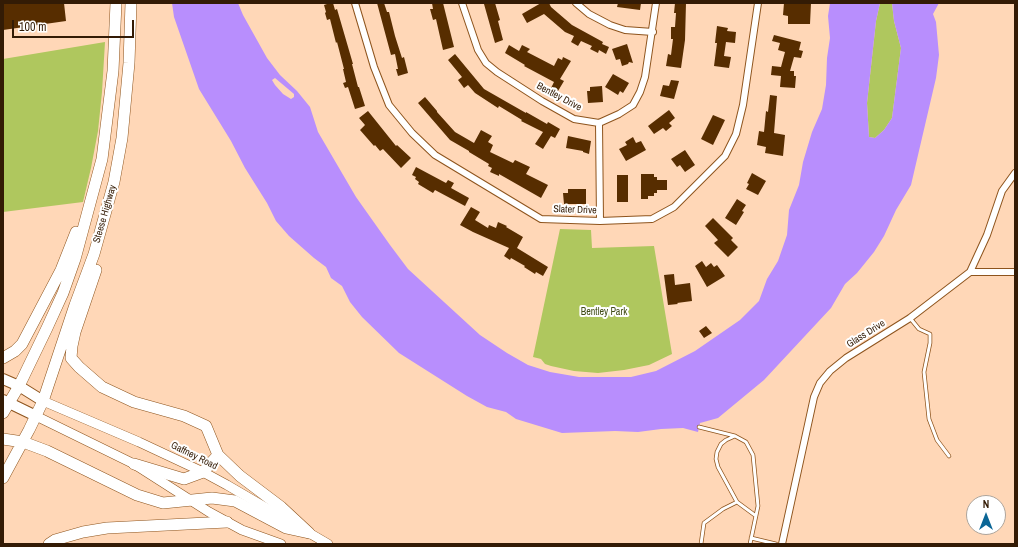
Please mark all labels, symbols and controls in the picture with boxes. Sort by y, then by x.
scale bar [14,12,136,38]
text: 100 m [19,19,46,35]
street label: Bentley Drive [534,80,584,114]
street label: Steese Highway [91,184,119,244]
street label: Slater Drive [553,203,597,217]
park label: Bentley Park [581,306,627,318]
street label: Glass Drive [845,318,887,350]
street label: Gaffney Road [169,440,219,472]
north arrow [966,495,1006,535]
text: N [983,497,989,511]

